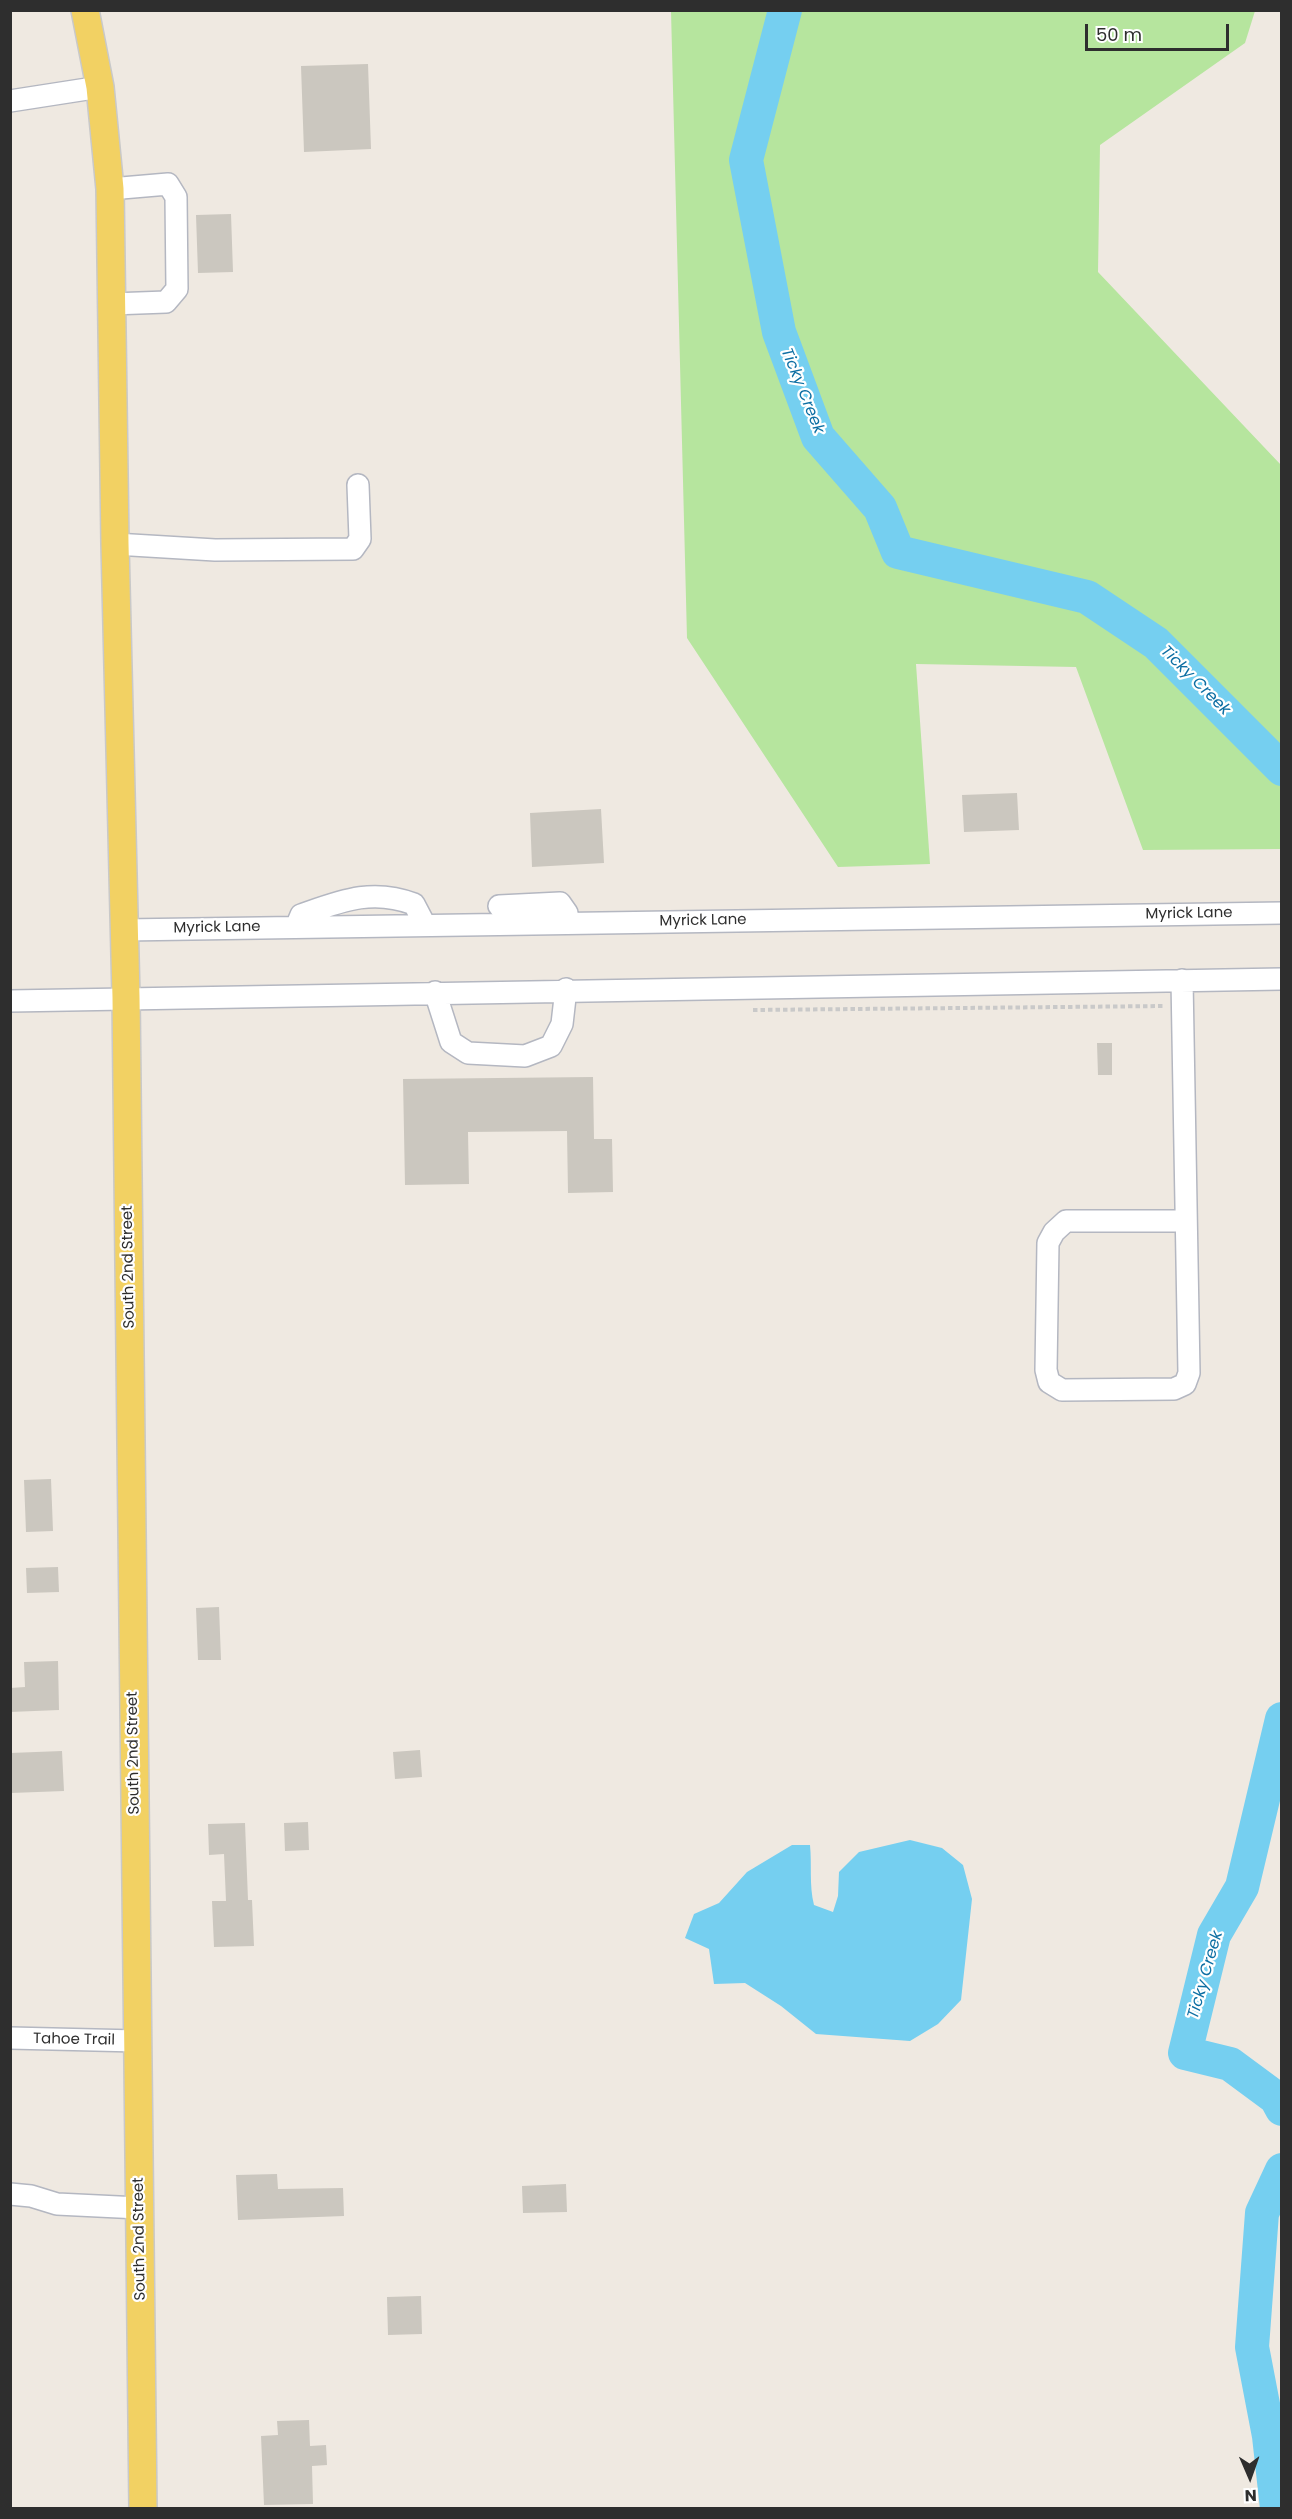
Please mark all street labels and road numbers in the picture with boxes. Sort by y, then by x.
street label: Myrick Lane [1145,904,1233,924]
street label: Myrick Lane [659,911,747,931]
street label: Myrick Lane [173,918,261,938]
street label: South 2nd Street [119,1205,139,1329]
street label: South 2nd Street [124,1691,144,1815]
street label: Tahoe Trail [33,2030,115,2050]
street label: South 2nd Street [130,2177,150,2301]

